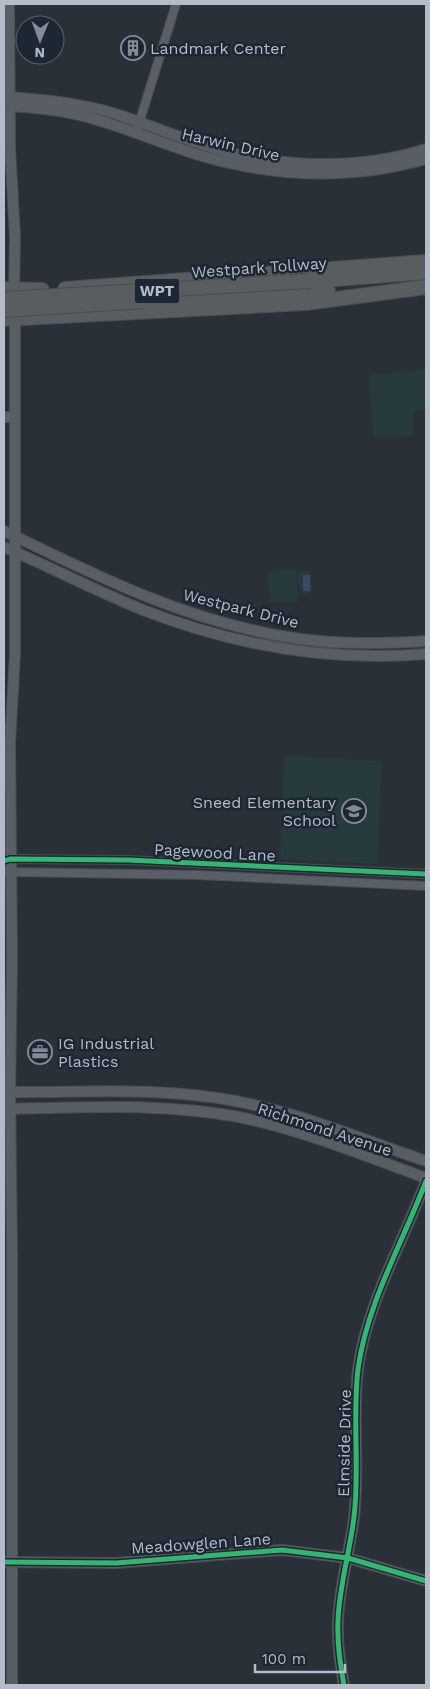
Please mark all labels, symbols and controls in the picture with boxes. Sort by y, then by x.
north arrow [15,15,65,65]
building icon: Landmark Center [120,35,146,61]
place label: Landmark Center [150,39,287,58]
text: N [34,45,45,61]
street label: Harwin Drive [180,124,282,165]
street label: Westpark Tollway [191,253,328,282]
road number: WPT [134,278,180,304]
street label: Westpark Drive [181,585,301,632]
place label: Sneed Elementary School [193,793,337,830]
school or university icon: Sneed Elementary School [341,798,367,824]
street label: Pagewood Lane [154,840,276,865]
place label: IG Industrial Plastics [58,1034,154,1071]
office icon: IG Industrial Plastics [27,1039,53,1065]
street label: Richmond Avenue [255,1099,394,1160]
street label: Elmside Drive [334,1389,355,1497]
street label: Meadowglen Lane [131,1529,272,1558]
scale bar [255,1642,345,1674]
text: 100 m [262,1650,306,1668]

